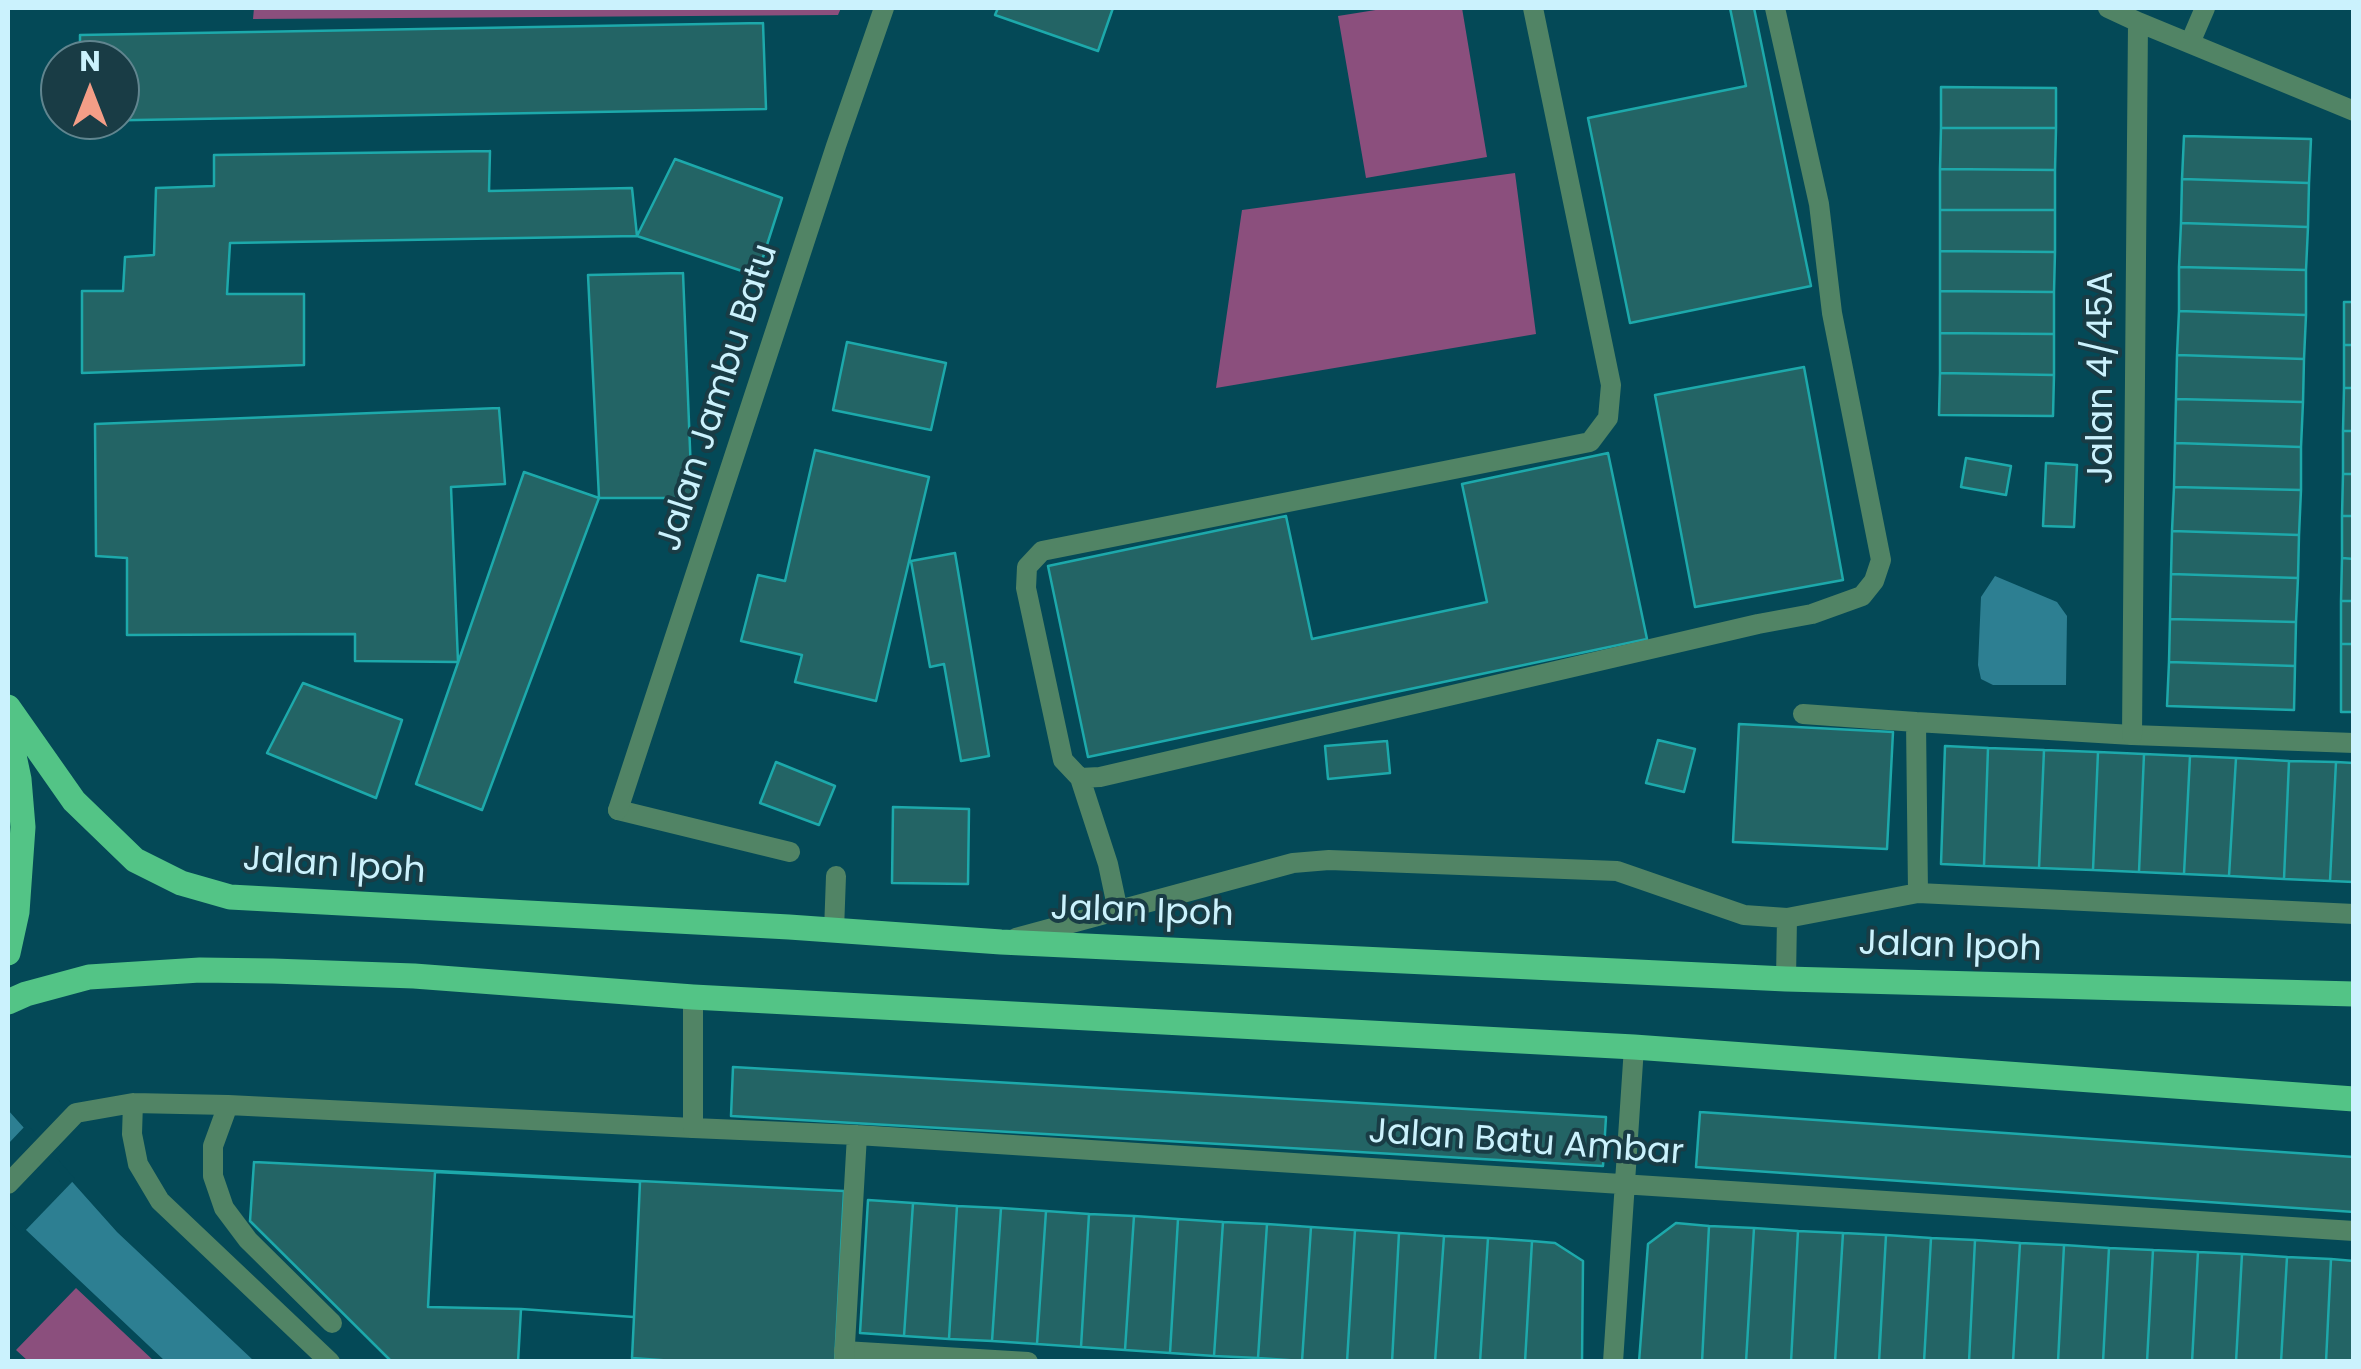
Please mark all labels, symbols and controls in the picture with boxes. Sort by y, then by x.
north arrow [40,40,140,140]
text: N [79,42,101,81]
street label: Jalan Jambu Batu [650,239,788,557]
street label: Jalan 4/45A [2082,272,2124,484]
street label: Jalan Ipoh [241,840,427,894]
street label: Jalan Ipoh [1050,889,1234,937]
street label: Jalan Ipoh [1858,924,2042,972]
street label: Jalan Batu Ambar [1367,1112,1685,1176]

